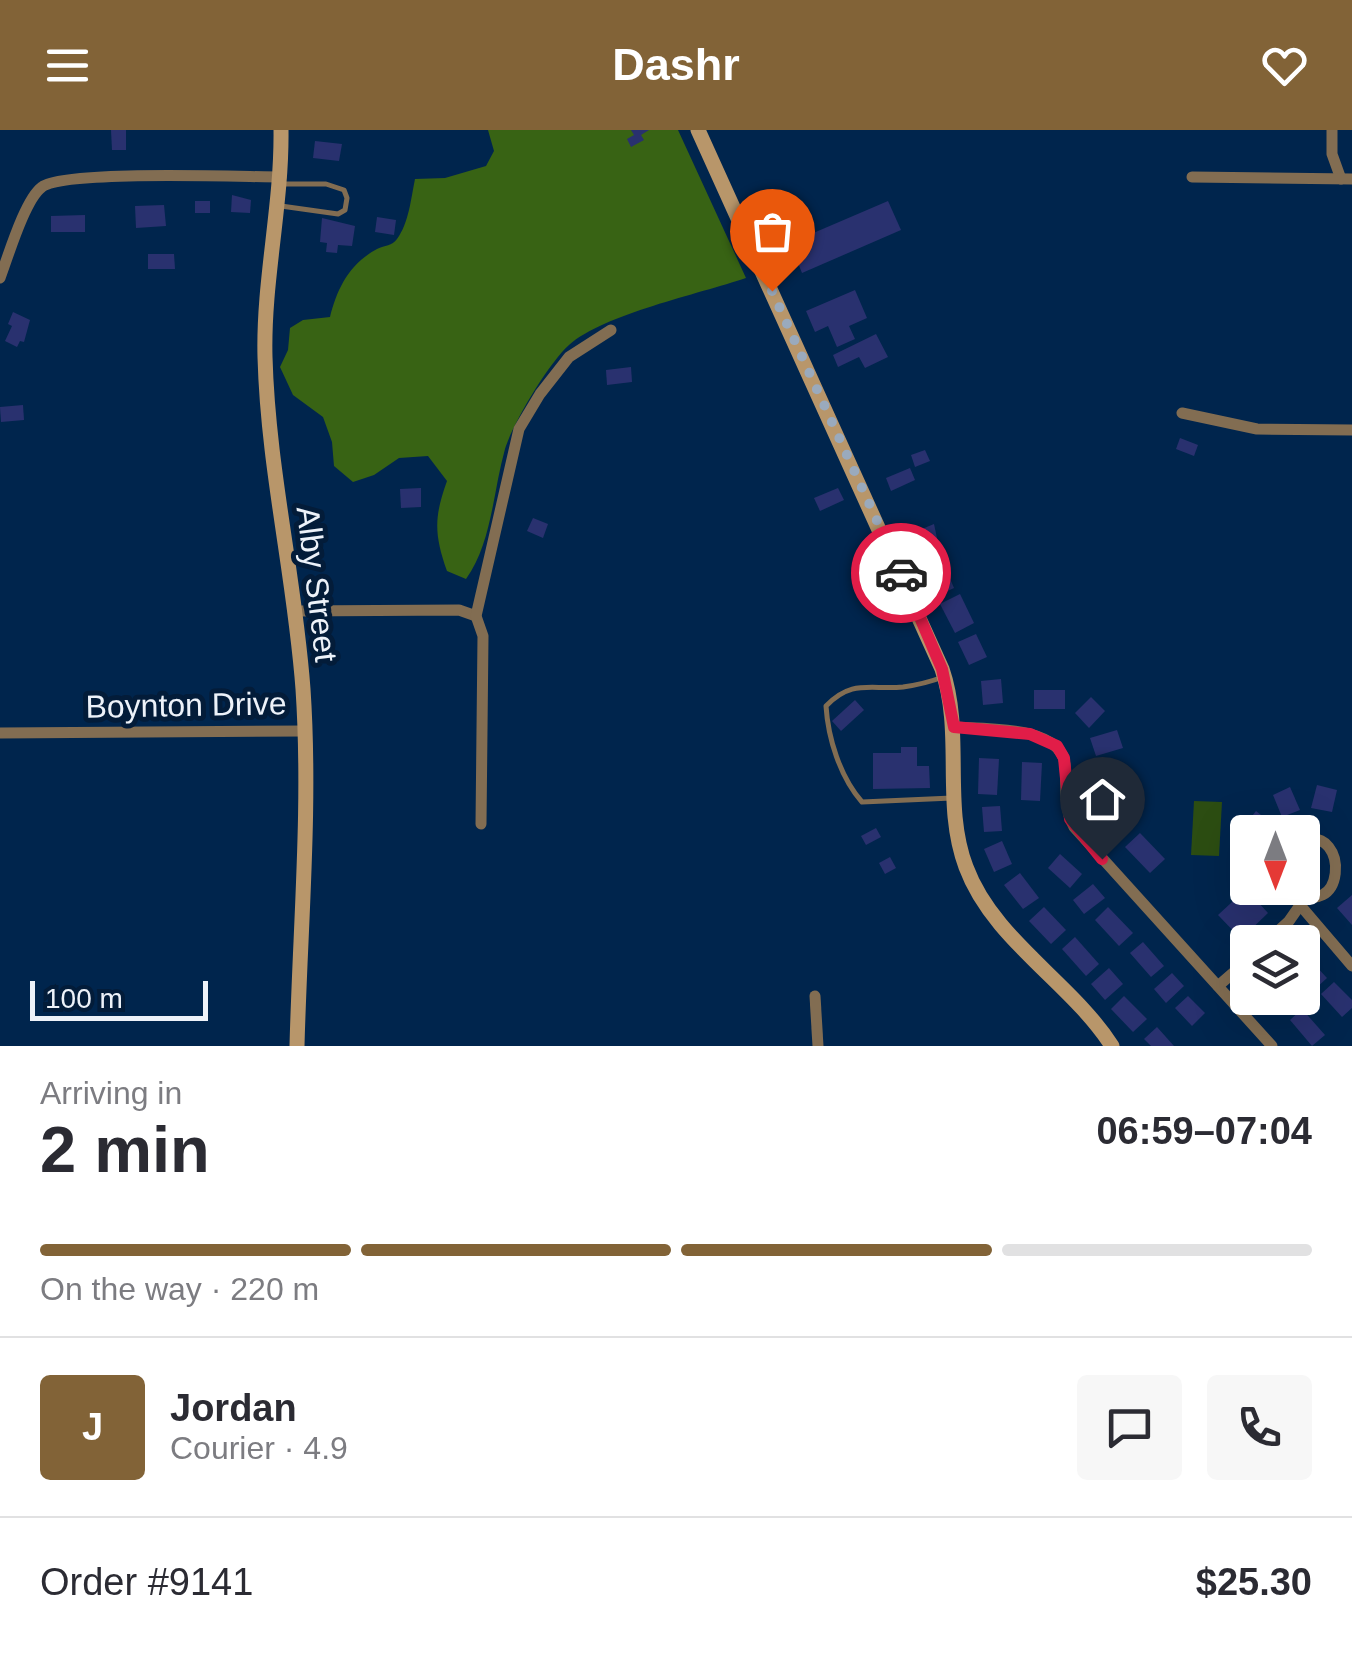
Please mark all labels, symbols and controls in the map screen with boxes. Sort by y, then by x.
icon: menu [40,38,95,93]
icon: heart [1257,38,1312,93]
text: Dashr [612,39,740,90]
pin [730,189,815,292]
icon: bag [745,204,800,259]
street label: Alby Street [290,504,344,664]
courier [851,523,951,623]
icon: car [874,546,929,601]
street label: Boynton Drive [85,685,287,725]
pin [1060,757,1145,860]
icon: home [1075,772,1130,827]
north arrow [1230,815,1320,905]
map controls [1230,815,1320,1015]
button: layers [1230,925,1320,1015]
scale bar [30,976,208,1020]
text: 100 m [45,983,123,1014]
text: Arriving in [40,1075,182,1111]
text: 06:59–07:04 [1096,1110,1312,1152]
text: 2 min [40,1113,210,1186]
text: On the way · 220 m [40,1271,319,1307]
button: chat [1077,1375,1182,1480]
button: phone [1207,1375,1312,1480]
text: Jordan [170,1387,297,1429]
text: J [82,1406,103,1448]
text: Courier · 4.9 [170,1430,348,1466]
text: Order #9141 [40,1561,253,1603]
text: $25.30 [1196,1561,1312,1603]

